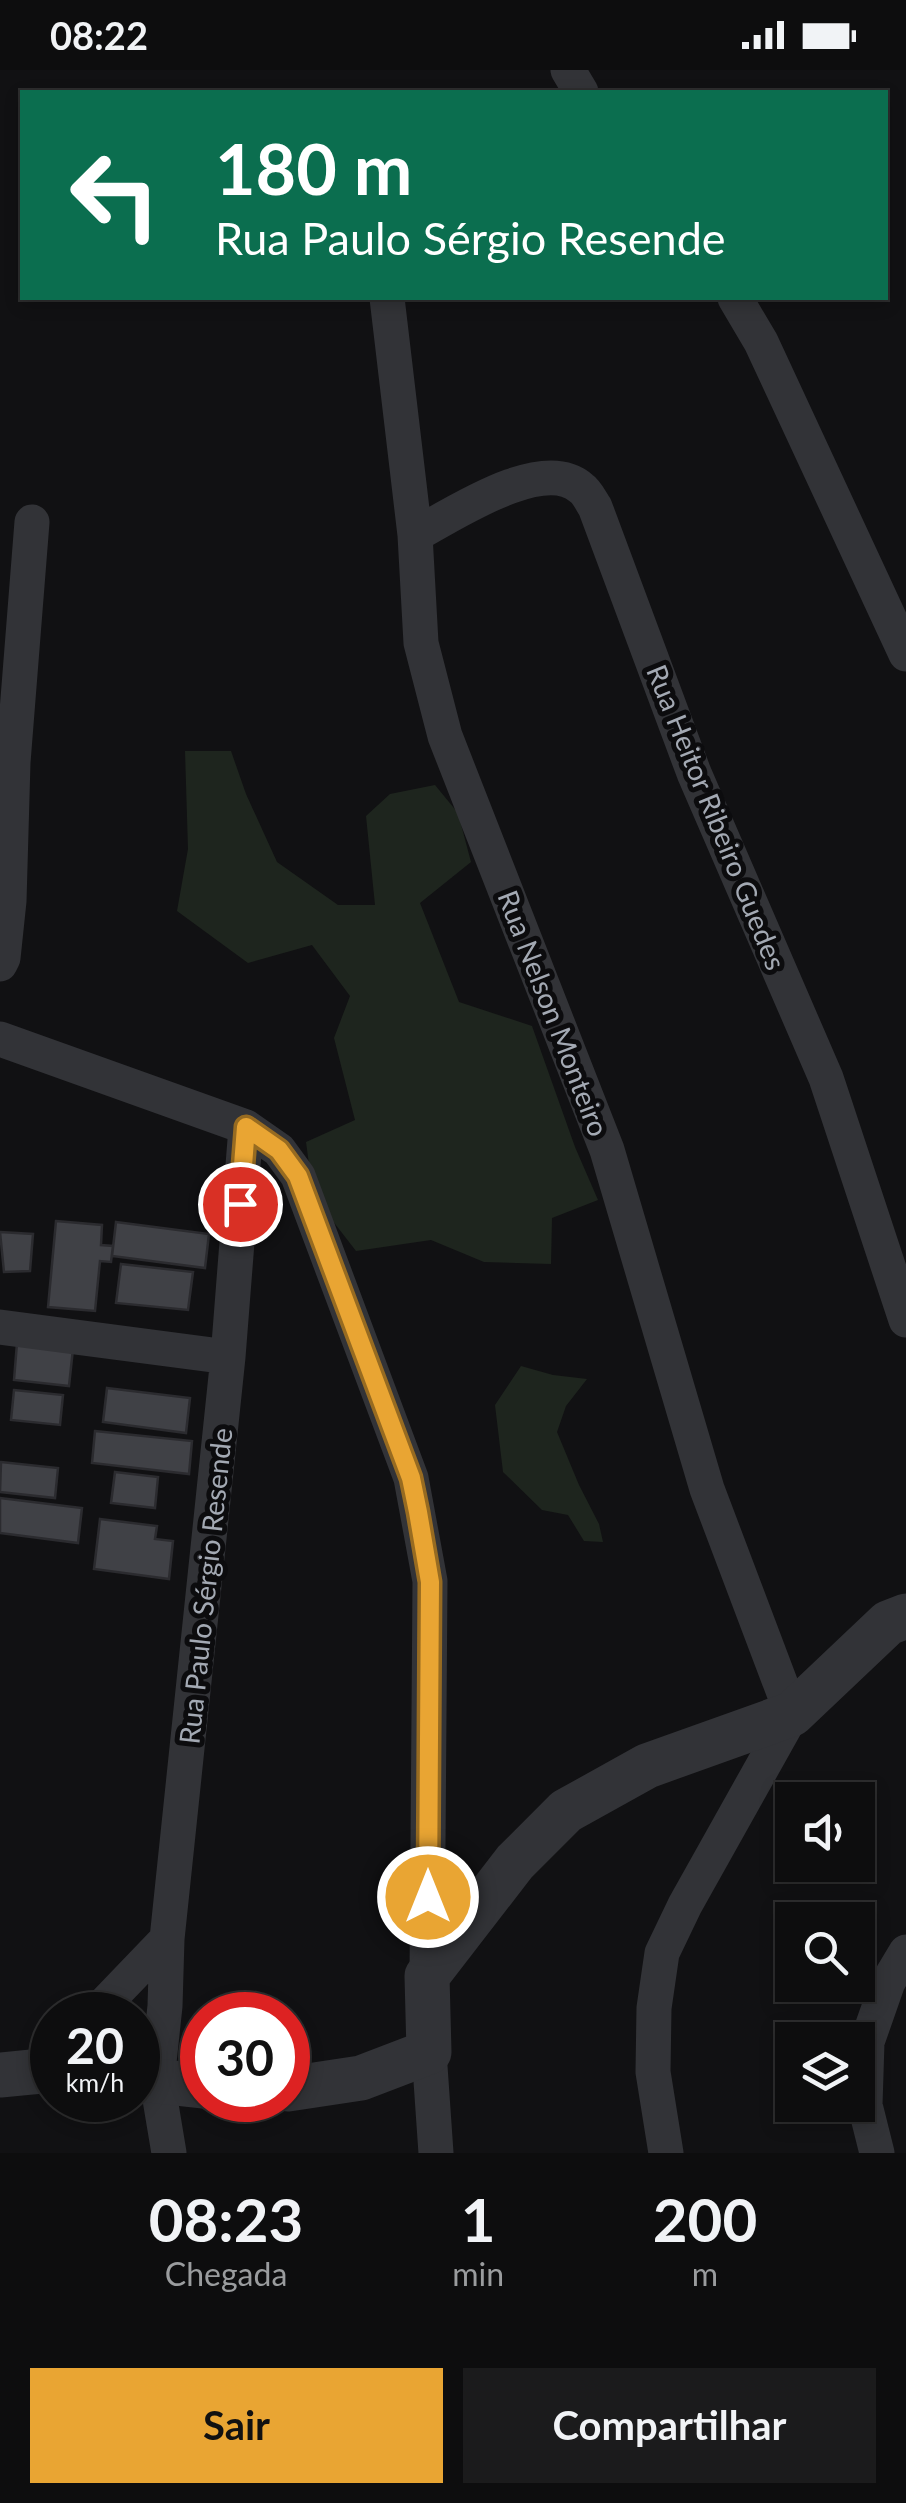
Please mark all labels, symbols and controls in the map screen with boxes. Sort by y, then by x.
text: 08:22 [50,12,148,58]
text: 180 m [215,126,412,210]
icon: left [50,130,180,260]
text: Rua Paulo Sérgio Resende [215,211,726,265]
street label: Rua Heitor Ribeiro Guedes [640,660,794,974]
street label: Rua Nelson Monteiro [491,885,617,1141]
pin [198,1162,283,1247]
icon: arrive [213,1177,268,1232]
street label: Rua Paulo Sérgio Resende [171,1426,239,1746]
map controls [775,1782,875,2122]
button: sound [775,1782,875,1882]
position arrow [376,1845,480,1949]
button: search [775,1902,875,2002]
speed limit sign: 30 [180,1992,310,2122]
text: 20 [66,2015,124,2075]
button: layers [775,2022,875,2122]
text: km/h [66,2067,124,2097]
text: 08:23 [149,2183,303,2255]
text: 1 [461,2183,496,2255]
text: 200 [653,2183,757,2255]
text: Chegada [165,2254,287,2293]
text: min [452,2254,504,2293]
text: m [692,2254,718,2293]
button: Sair [30,2368,443,2483]
button: Compartilhar [463,2368,876,2483]

